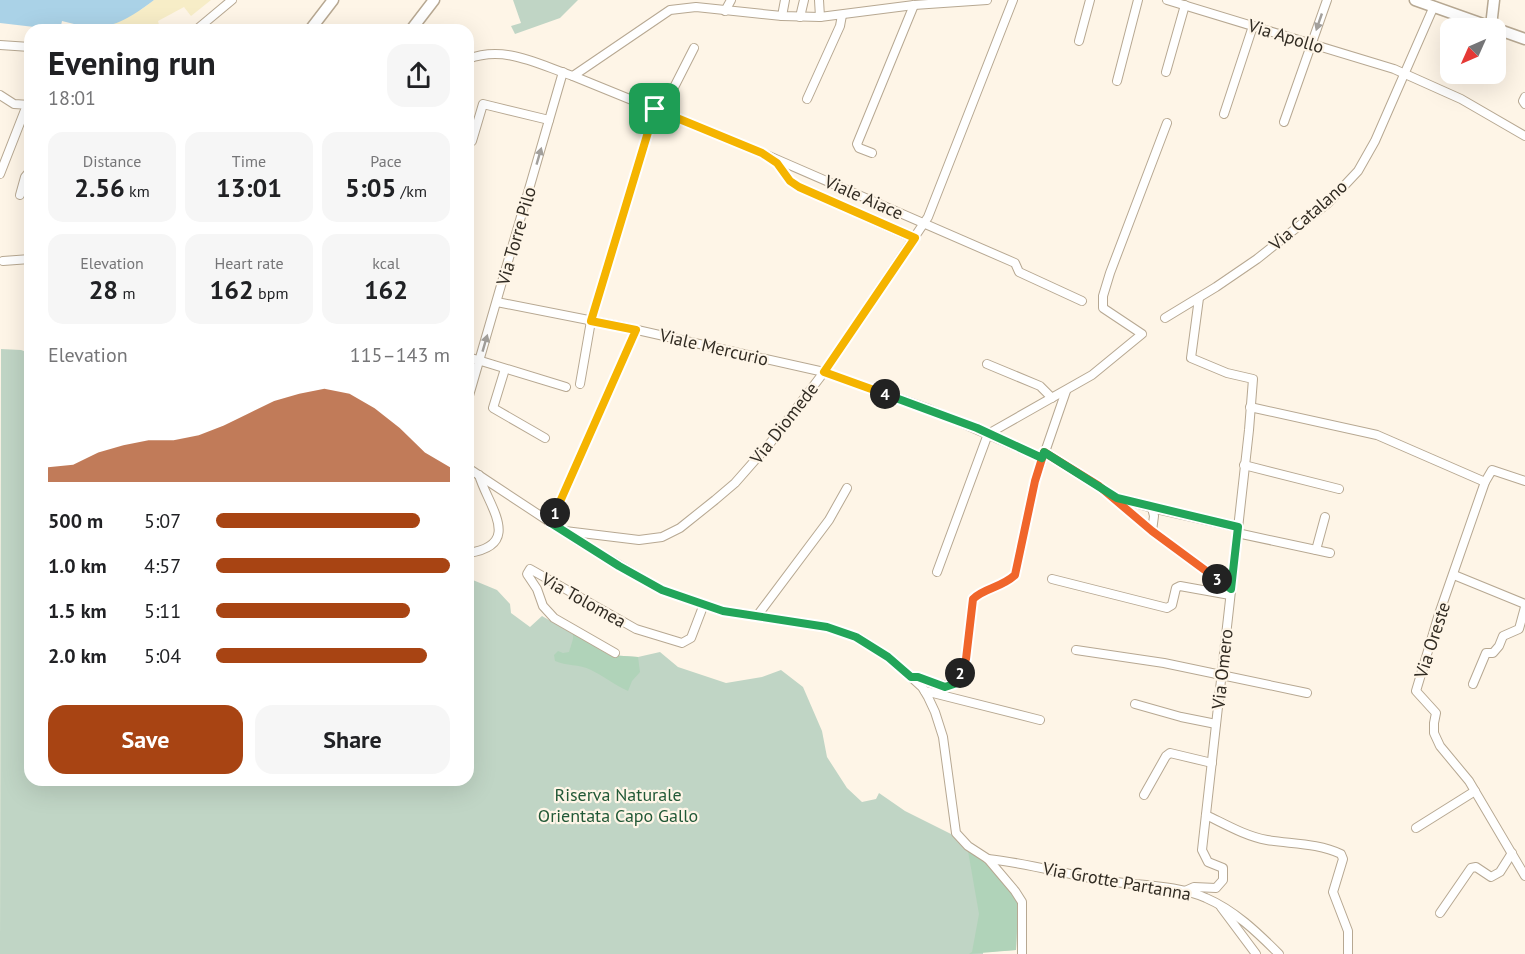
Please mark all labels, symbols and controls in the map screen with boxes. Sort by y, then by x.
street label: Via Apollo [1244,13,1327,58]
one-way arrow [1314,13,1324,31]
north arrow [1440,18,1506,84]
map controls [1440,18,1506,84]
text: Evening run [48,41,216,84]
button: share [387,44,450,107]
pin [629,83,680,134]
text: 18:01 [48,85,96,111]
icon: arrive [638,92,671,125]
one-way arrow [535,147,544,165]
text: Distance [83,151,141,171]
text: Time [232,151,266,171]
text: Pace [370,151,402,171]
street label: Viale Aiace [820,169,907,225]
text: 2.56 [74,171,125,204]
text: 13:01 [216,171,282,204]
text: 5:05 [345,171,396,204]
street label: Via Catalano [1263,175,1352,256]
text: km [125,181,150,201]
text: /km [396,181,427,201]
street label: Via Torre Pilo [491,184,541,289]
text: Elevation [80,253,144,273]
text: Heart rate [214,253,284,273]
text: kcal [372,253,400,273]
text: 28 [89,273,118,306]
text: 162 [210,273,254,306]
text: 162 [364,273,408,306]
text: m [118,283,135,303]
text: bpm [254,283,288,303]
street label: Viale Mercurio [656,323,771,371]
one-way arrow [481,334,490,352]
text: Elevation [48,342,128,368]
text: 115–143 m [350,342,450,368]
street label: Via Diomede [744,377,823,469]
pin: 4 [870,379,900,409]
text: 4 [880,384,890,404]
pin: 1 [540,498,570,528]
text: 1 [550,503,560,523]
text: 500 m [48,508,103,534]
text: 5:07 [144,508,181,534]
text: 1.0 km [48,553,107,579]
text: 4:57 [144,553,181,579]
pin: 3 [1202,564,1232,594]
street label: Via Tolomea [537,567,630,633]
text: 3 [1212,569,1222,589]
text: 1.5 km [48,598,107,624]
text: 5:11 [144,598,181,624]
street label: Via Oreste [1409,599,1455,682]
street label: Via Omero [1206,628,1238,711]
text: 2.0 km [48,643,107,669]
text: 5:04 [144,643,181,669]
pin: 2 [945,658,975,688]
text: 2 [955,663,965,683]
button: Save [48,705,243,774]
button: Share [255,705,450,774]
park label: Riserva Naturale Orientata Capo Gallo [538,783,698,827]
street label: Via Grotte Partanna [1040,856,1193,905]

